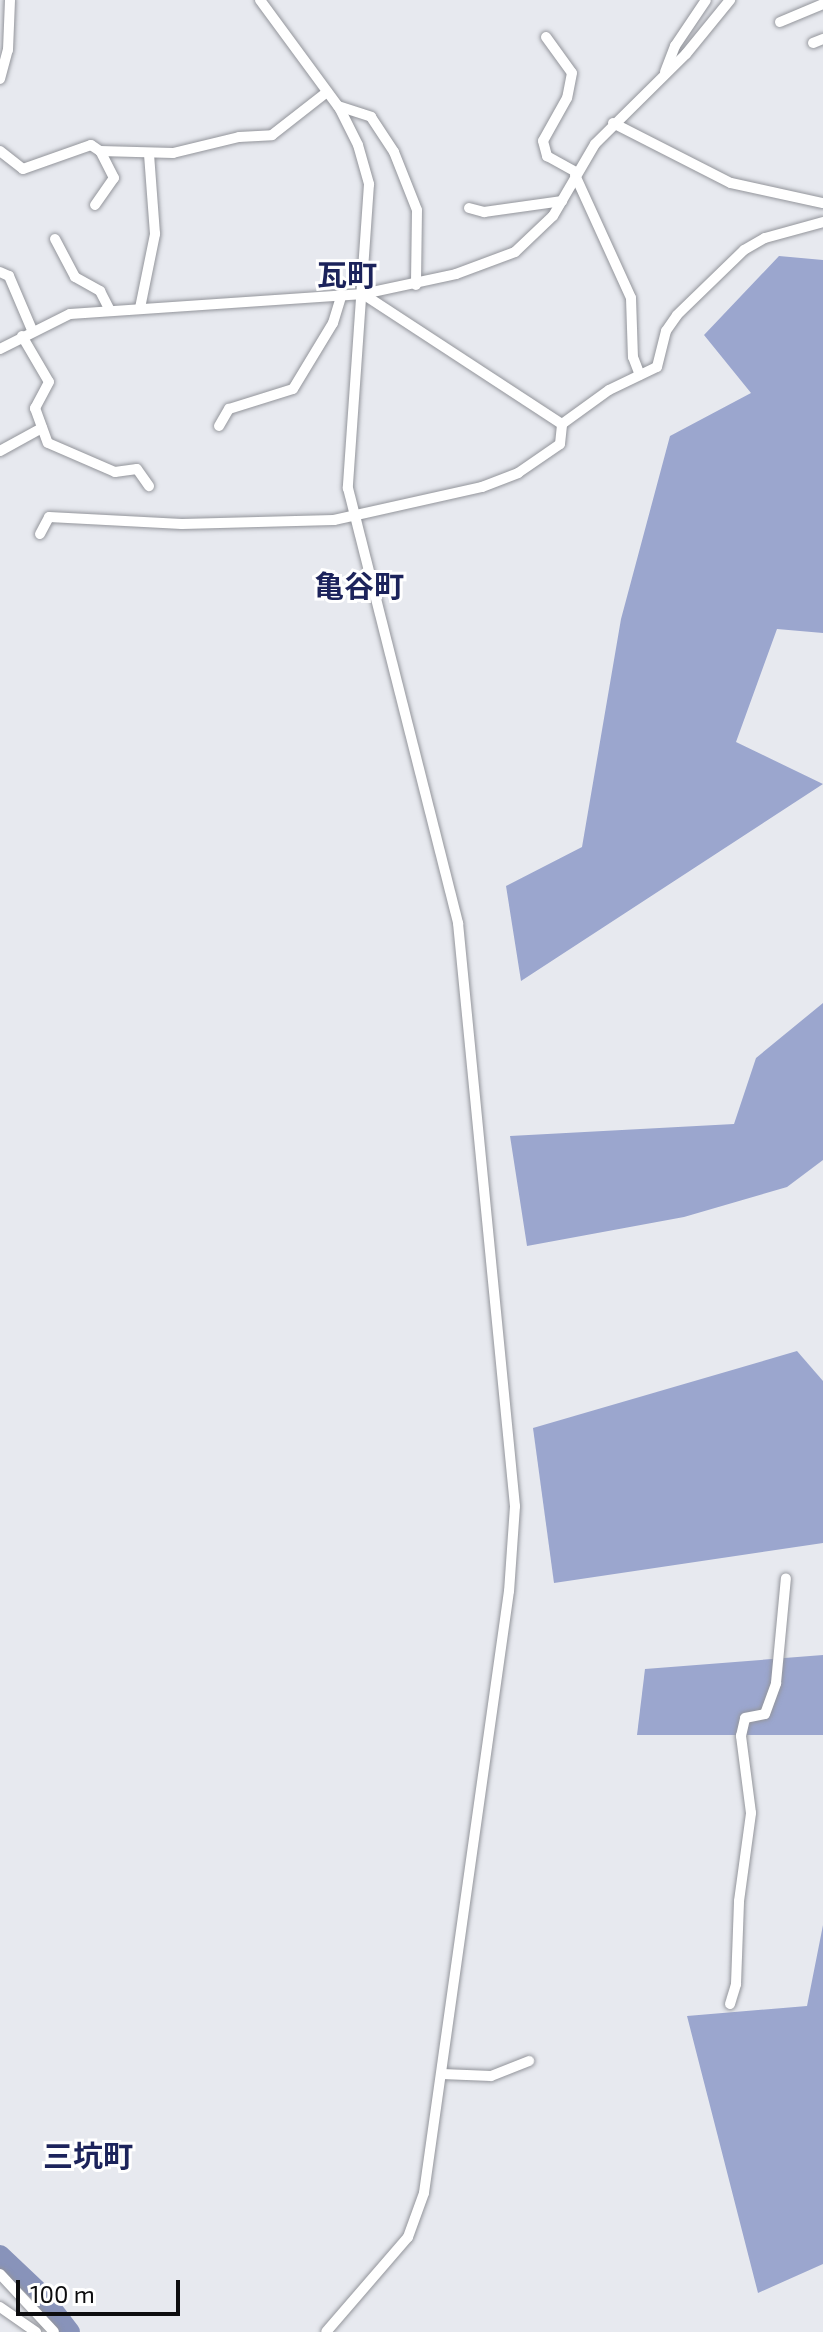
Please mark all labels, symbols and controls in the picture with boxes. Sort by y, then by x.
district label: 瓦町 [317,256,377,292]
district label: 亀谷町 [314,567,404,603]
district label: 三坑町 [43,2137,133,2173]
scale bar [20,2264,184,2314]
text: 100 m [30,2279,95,2308]

